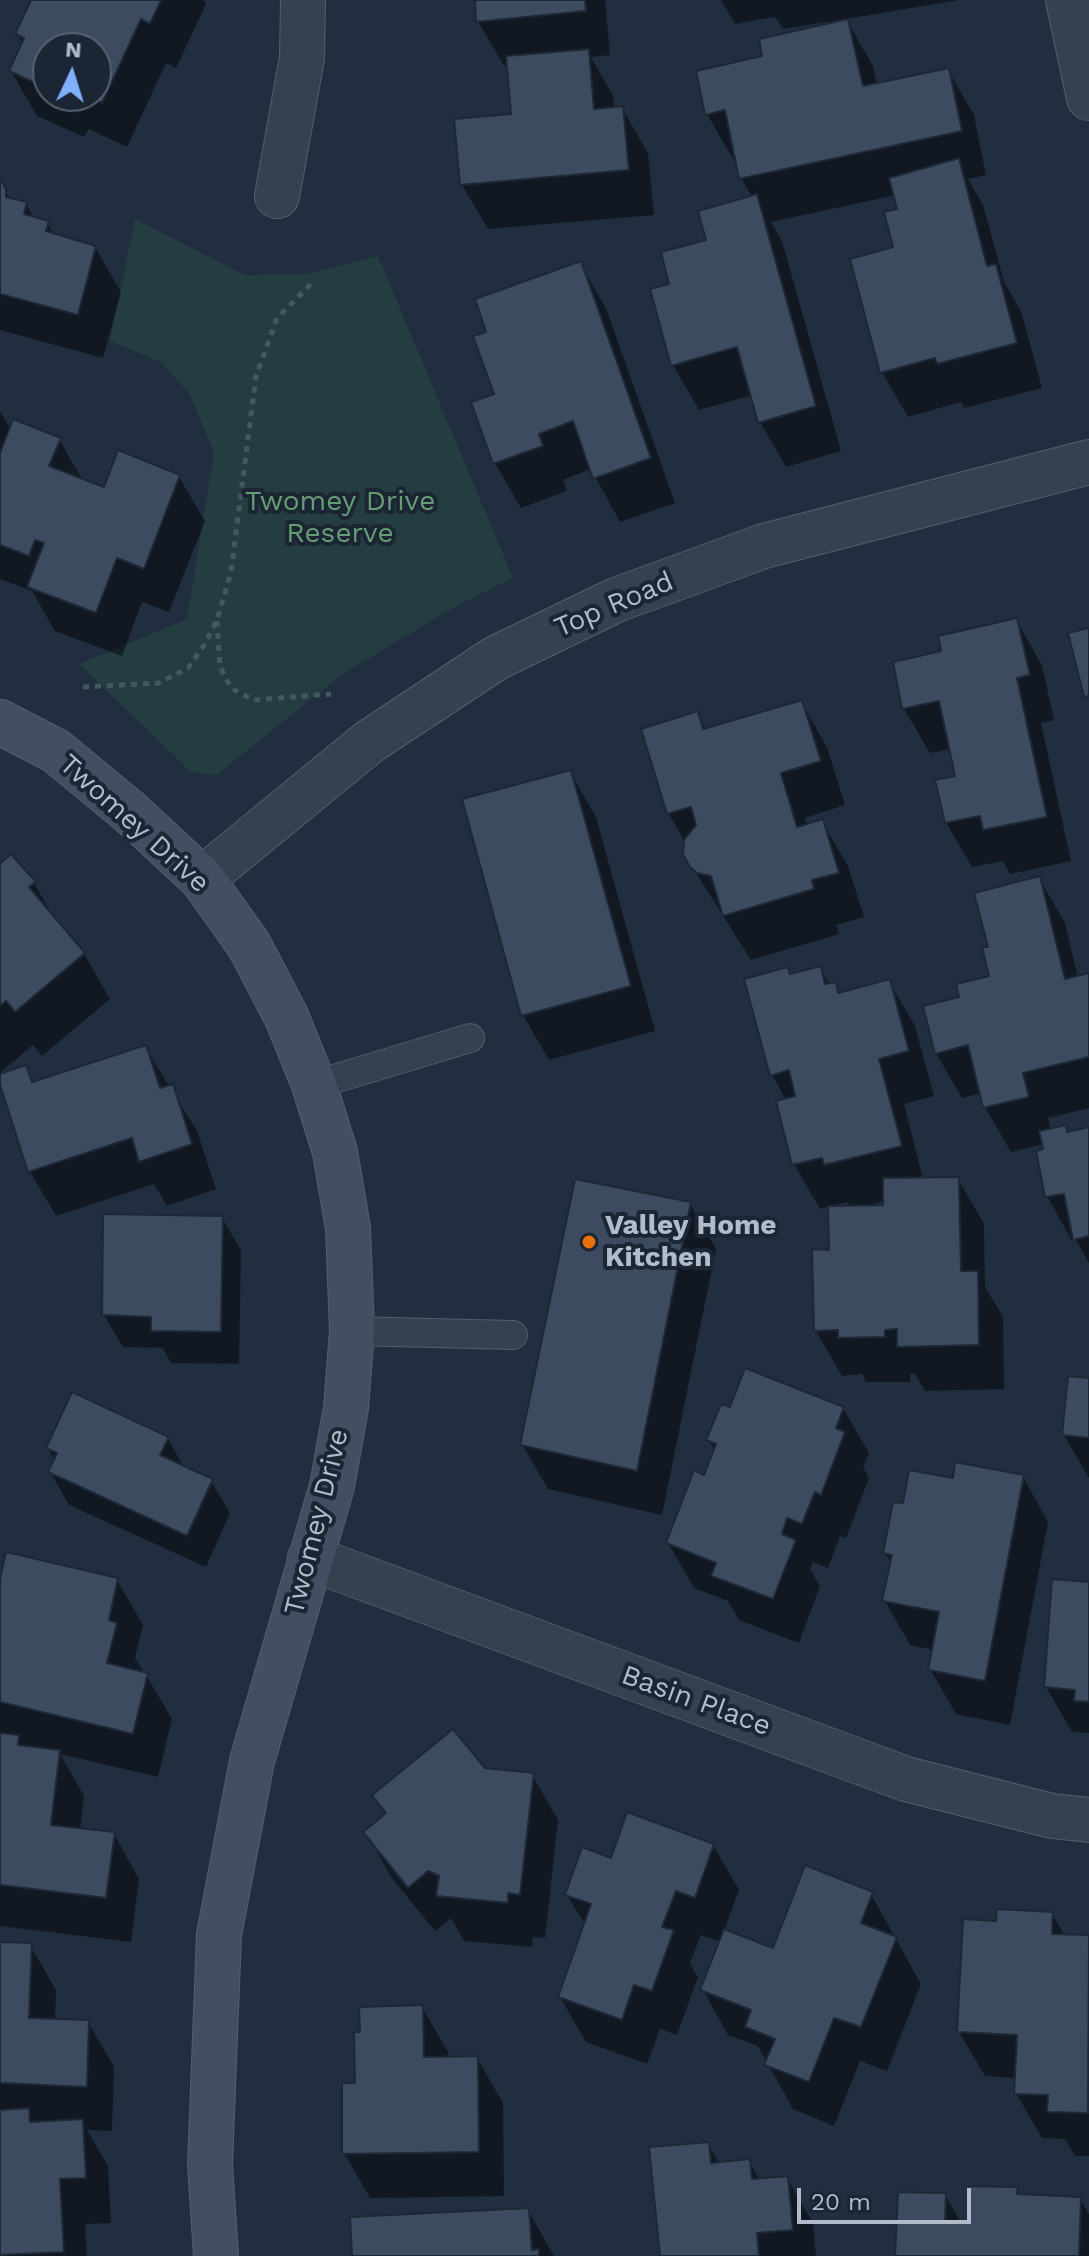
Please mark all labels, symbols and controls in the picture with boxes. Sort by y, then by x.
north arrow [32,32,112,112]
text: N [65,37,83,63]
park label: Twomey Drive Reserve [245,485,435,551]
street label: Top Road [549,565,679,645]
street label: Twomey Drive [52,748,216,900]
place label: Valley Home Kitchen [605,1209,776,1275]
marker: Valley Home Kitchen [580,1233,598,1251]
street label: Twomey Drive [278,1425,356,1619]
street label: Basin Place [617,1658,775,1744]
scale bar [801,2172,975,2222]
text: 20 m [811,2188,871,2216]

